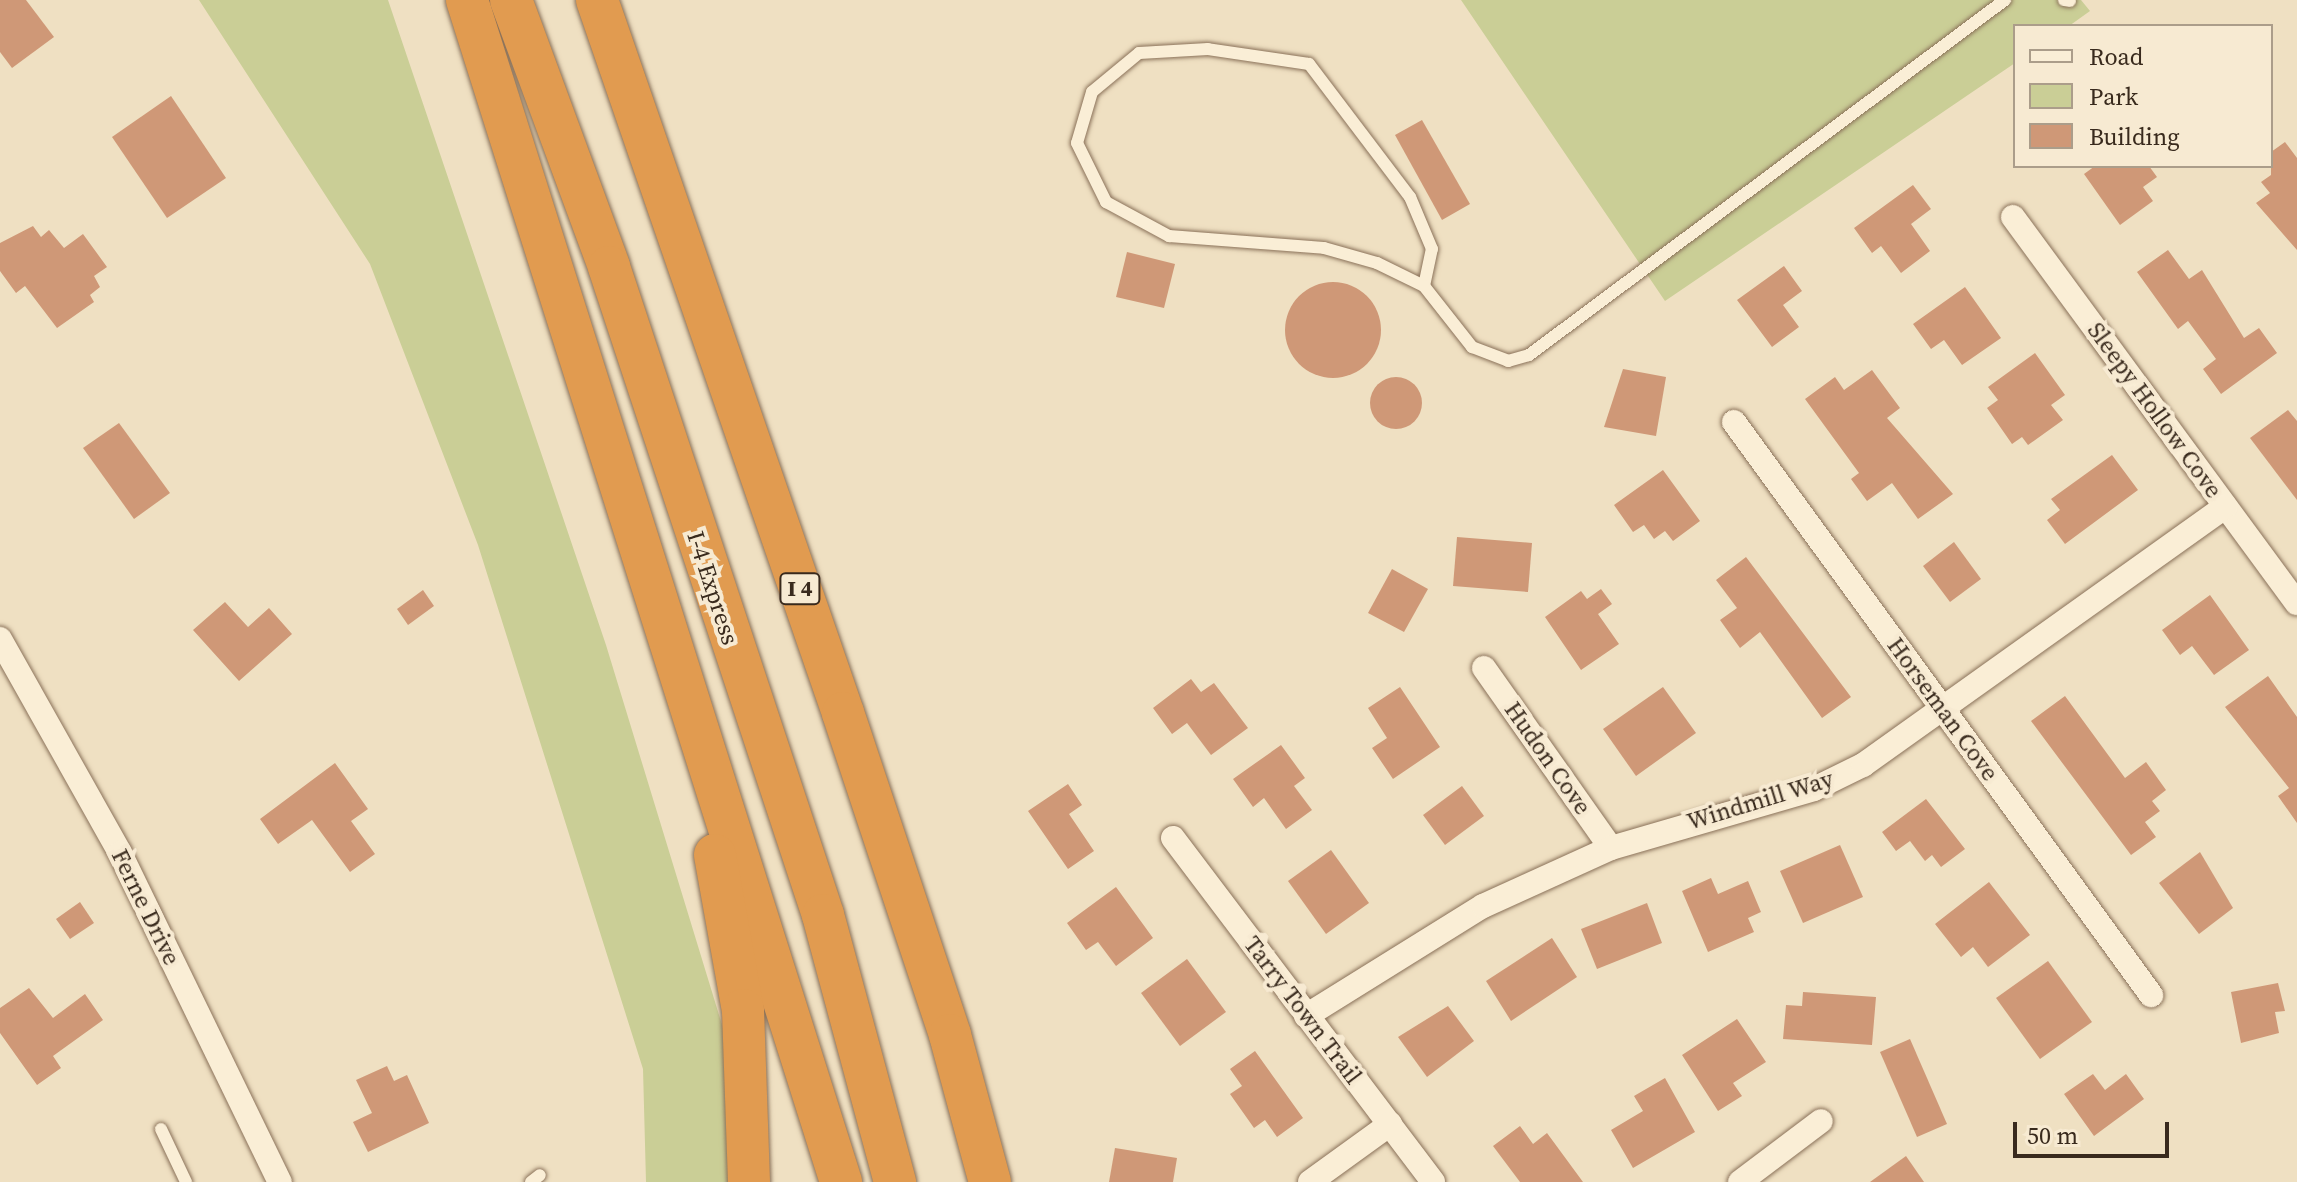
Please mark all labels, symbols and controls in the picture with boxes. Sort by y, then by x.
legend [2013,24,2273,168]
text: Road [2089,40,2143,73]
text: Park [2089,80,2138,113]
text: Building [2089,120,2180,153]
street label: Sleepy Hollow Cove [2082,317,2228,503]
street label: I-4 Express [681,528,745,648]
road number: I 4 [778,571,822,607]
street label: Horseman Cove [1881,632,2005,786]
street label: Hudon Cove [1499,696,1597,820]
street label: Windmill Way [1683,764,1837,836]
street label: Ferne Drive [106,844,186,970]
street label: Tarry Town Trail [1238,930,1368,1090]
scale bar [2017,1106,2173,1156]
text: 50 m [2027,1119,2078,1152]

